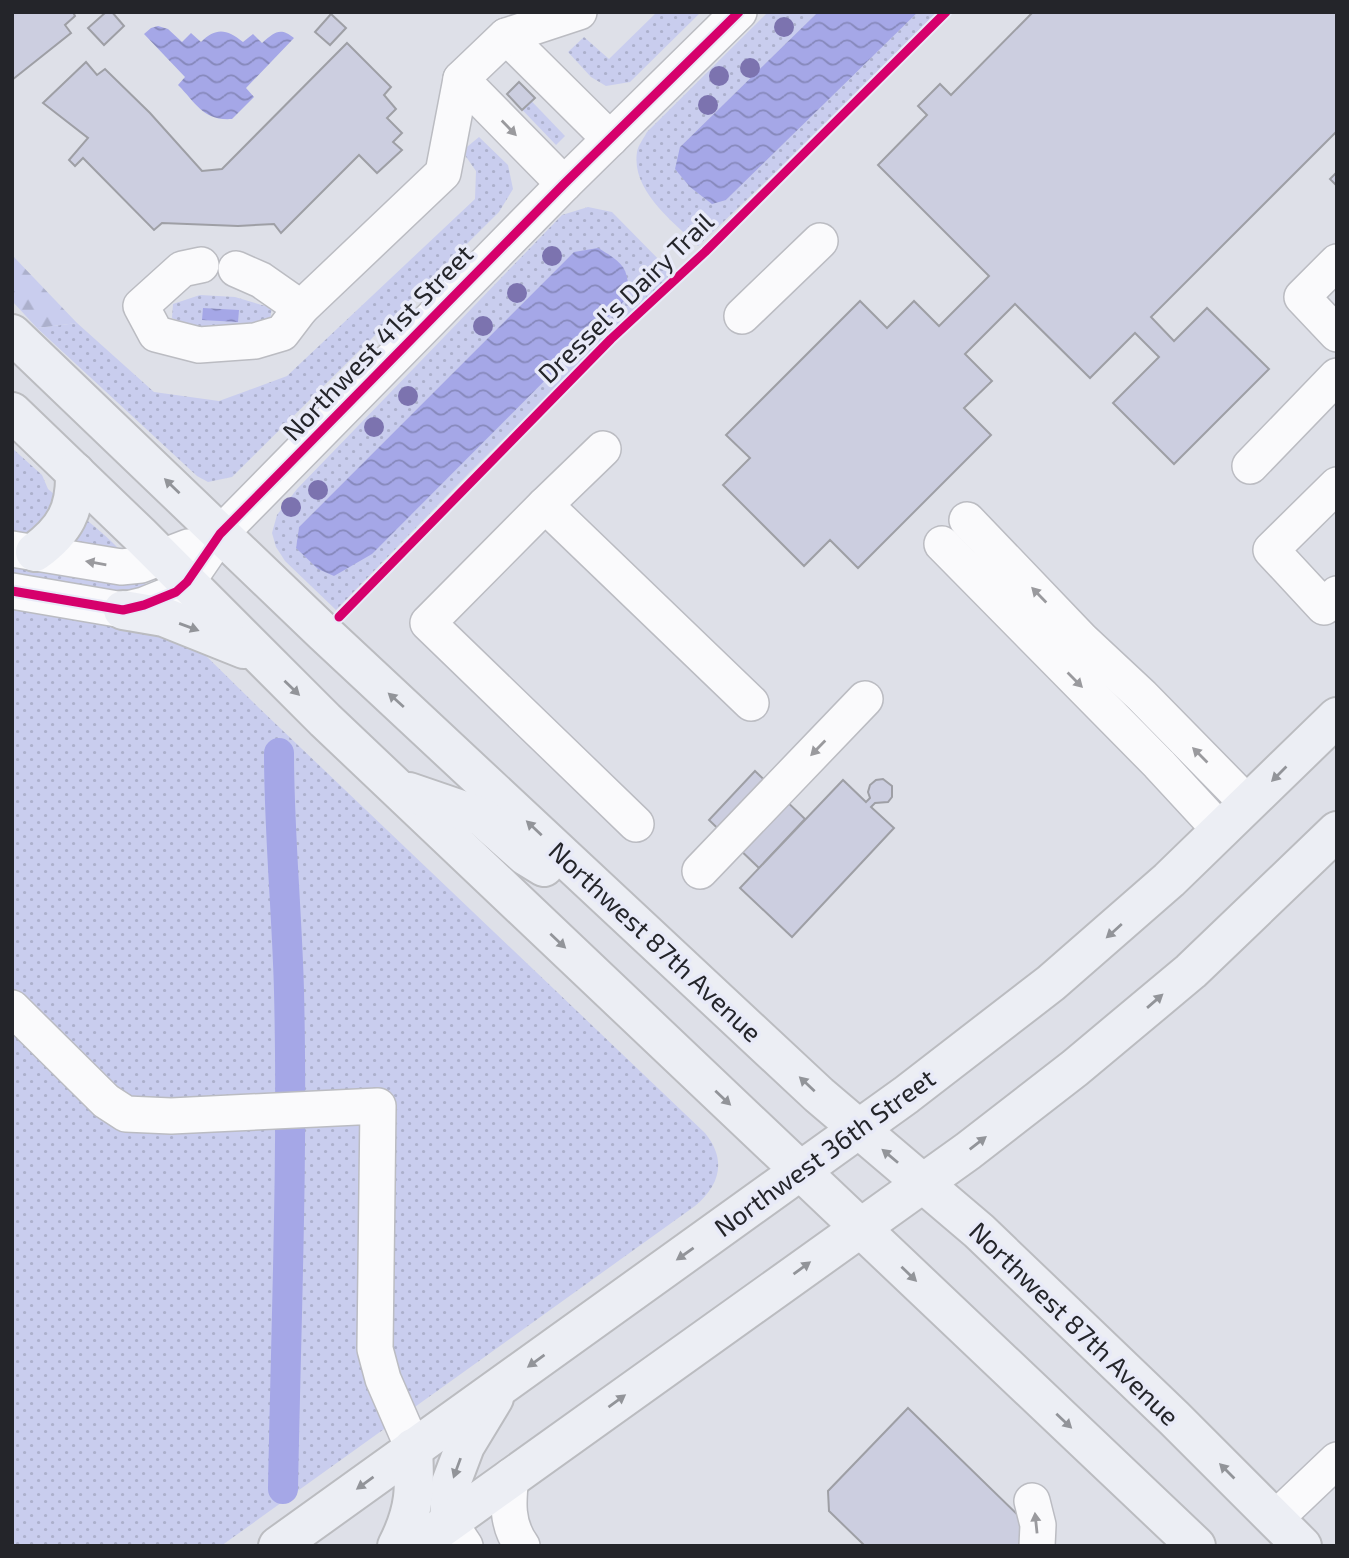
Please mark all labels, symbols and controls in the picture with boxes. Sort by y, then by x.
one-way arrow [501,119,518,136]
street label: Dressel's Dairy Trail [531,205,719,389]
street label: Northwest 41st Street [275,238,479,446]
one-way arrow [163,478,181,494]
one-way arrow [85,557,107,568]
one-way arrow [1031,587,1047,603]
one-way arrow [179,622,200,633]
one-way arrow [1067,672,1084,689]
one-way arrow [284,679,301,696]
one-way arrow [388,693,405,709]
one-way arrow [810,739,826,756]
one-way arrow [1192,747,1209,764]
one-way arrow [1271,765,1287,782]
one-way arrow [526,820,543,836]
street label: Northwest 87th Avenue [543,834,769,1047]
one-way arrow [1105,923,1123,939]
one-way arrow [549,933,566,949]
one-way arrow [1147,994,1164,1009]
street label: Northwest 36th Street [708,1061,941,1242]
one-way arrow [799,1076,816,1092]
one-way arrow [714,1090,732,1106]
one-way arrow [968,1136,986,1151]
one-way arrow [882,1149,899,1164]
street label: Northwest 87th Avenue [964,1215,1186,1431]
one-way arrow [676,1247,694,1261]
one-way arrow [793,1262,811,1276]
one-way arrow [900,1266,917,1282]
one-way arrow [527,1354,545,1368]
one-way arrow [608,1394,626,1408]
one-way arrow [1055,1412,1072,1429]
one-way arrow [451,1457,462,1478]
one-way arrow [1219,1463,1235,1479]
one-way arrow [356,1475,374,1489]
one-way arrow [1030,1512,1041,1534]

